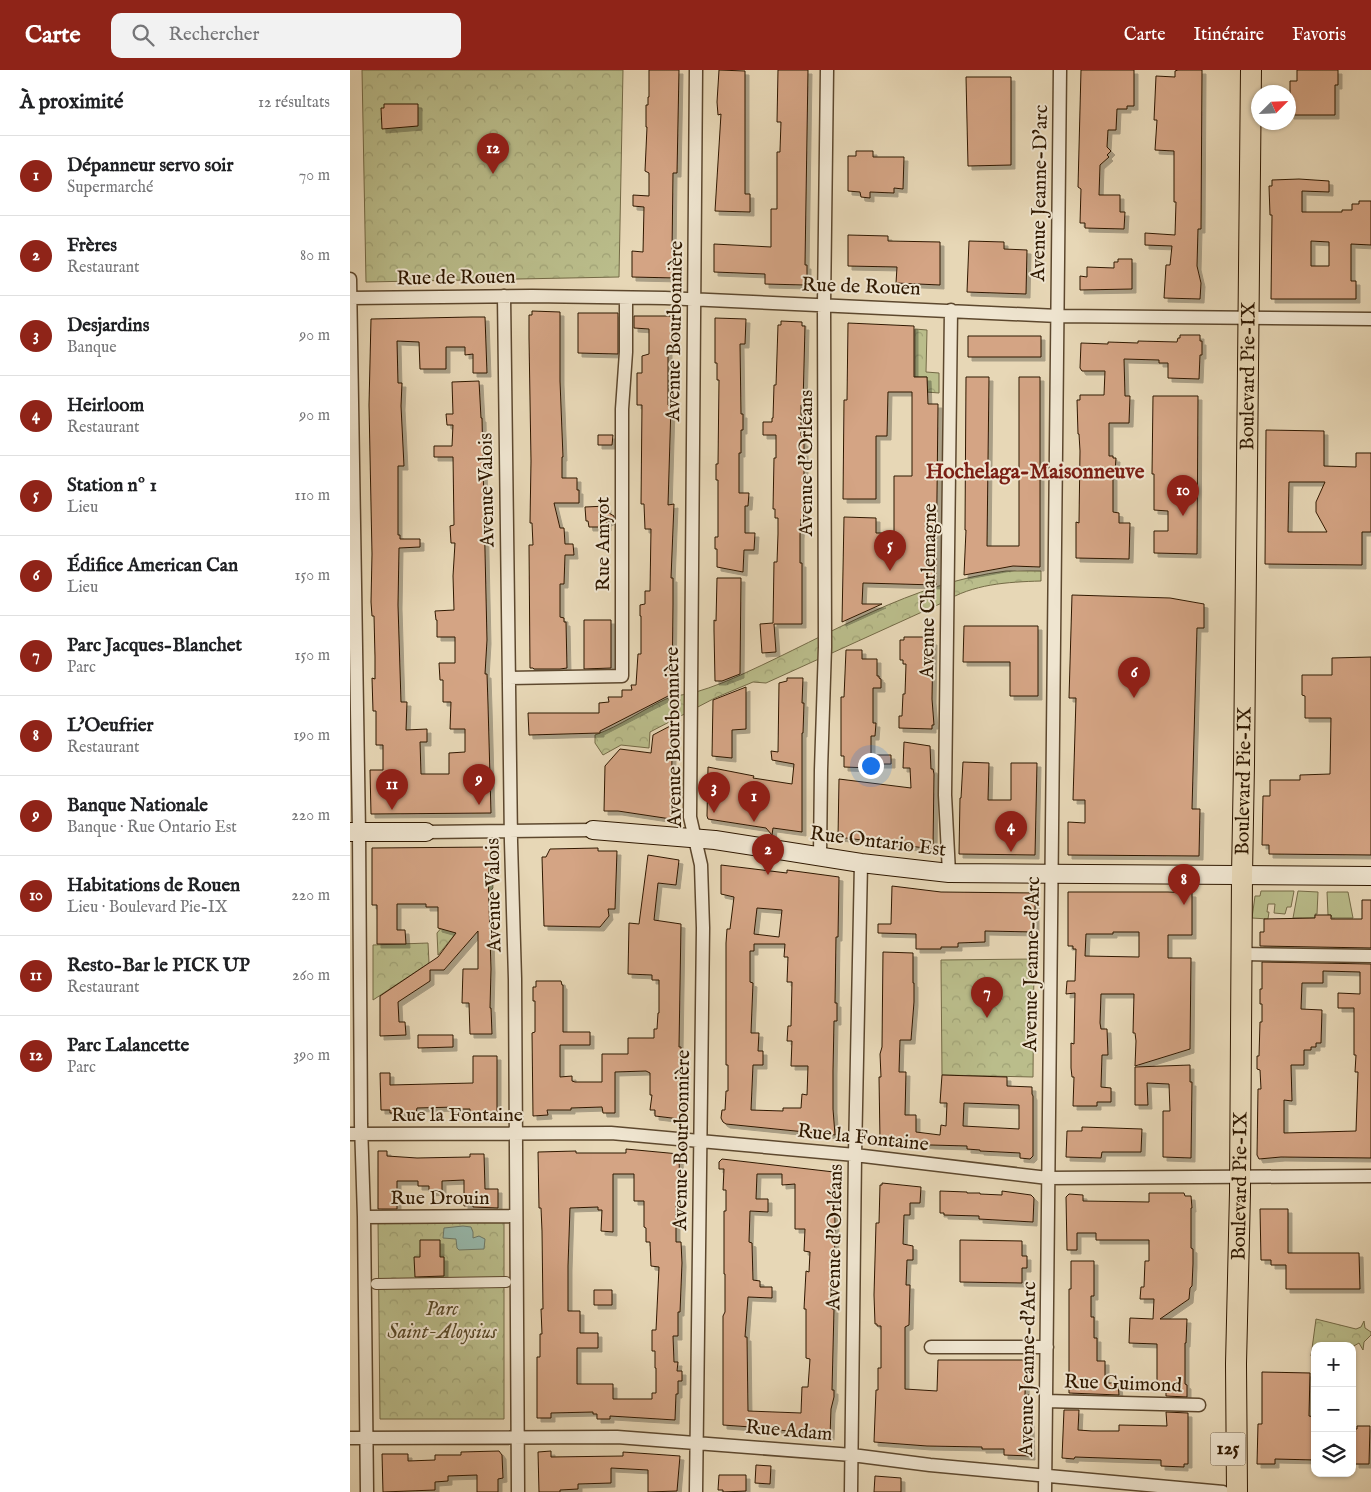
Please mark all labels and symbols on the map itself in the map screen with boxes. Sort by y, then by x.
north arrow [1251,85,1296,130]
street label: Avenue Jeanne-D'arc [1026,104,1054,283]
pin: 12 [477,133,509,174]
street label: Avenue Bourbonnière [661,240,689,423]
street label: Rue de Rouen [396,264,516,292]
street label: Rue de Rouen [801,272,921,302]
street label: Boulevard Pie-IX [1235,302,1261,451]
street label: Avenue d'Orléans [794,390,819,537]
street label: Avenue Valois [474,433,501,548]
district label: Hochelaga-Maisonneuve [926,459,1145,486]
pin: 10 [1167,475,1199,516]
street label: Rue Amyot [591,496,616,591]
street label: Avenue Charlemagne [915,503,943,680]
pin: 5 [874,530,906,571]
street label: Avenue Bourbonnière [660,646,688,829]
pin: 6 [1118,657,1150,698]
street label: Boulevard Pie-IX [1230,707,1257,856]
your location [858,753,884,779]
pin: 9 [463,764,495,805]
pin: 11 [376,769,408,810]
pin: 3 [698,772,730,813]
pin: 1 [738,781,770,822]
pin: 4 [995,811,1027,852]
street label: Rue Ontario Est [808,821,948,863]
pin: 2 [752,834,784,875]
street label: Avenue Valois [481,838,508,953]
pin: 8 [1168,864,1200,905]
street label: Avenue Jeanne-d'Arc [1018,876,1046,1053]
pin: 7 [971,977,1003,1018]
street label: Avenue Bourbonnière [668,1049,696,1232]
street label: Rue la Fontaine [391,1103,523,1128]
street label: Boulevard Pie-IX [1226,1112,1253,1261]
street label: Rue la Fontaine [796,1119,930,1157]
street label: Avenue d'Orléans [821,1164,849,1311]
street label: Rue Drouin [390,1186,490,1211]
street label: Avenue Jeanne-d'Arc [1014,1281,1042,1458]
park label: Parc Saint-Aloysius [387,1297,497,1345]
street label: Rue Guimond [1064,1369,1183,1399]
street label: Rue Adam [744,1415,834,1447]
road number: 125 [1210,1432,1246,1466]

